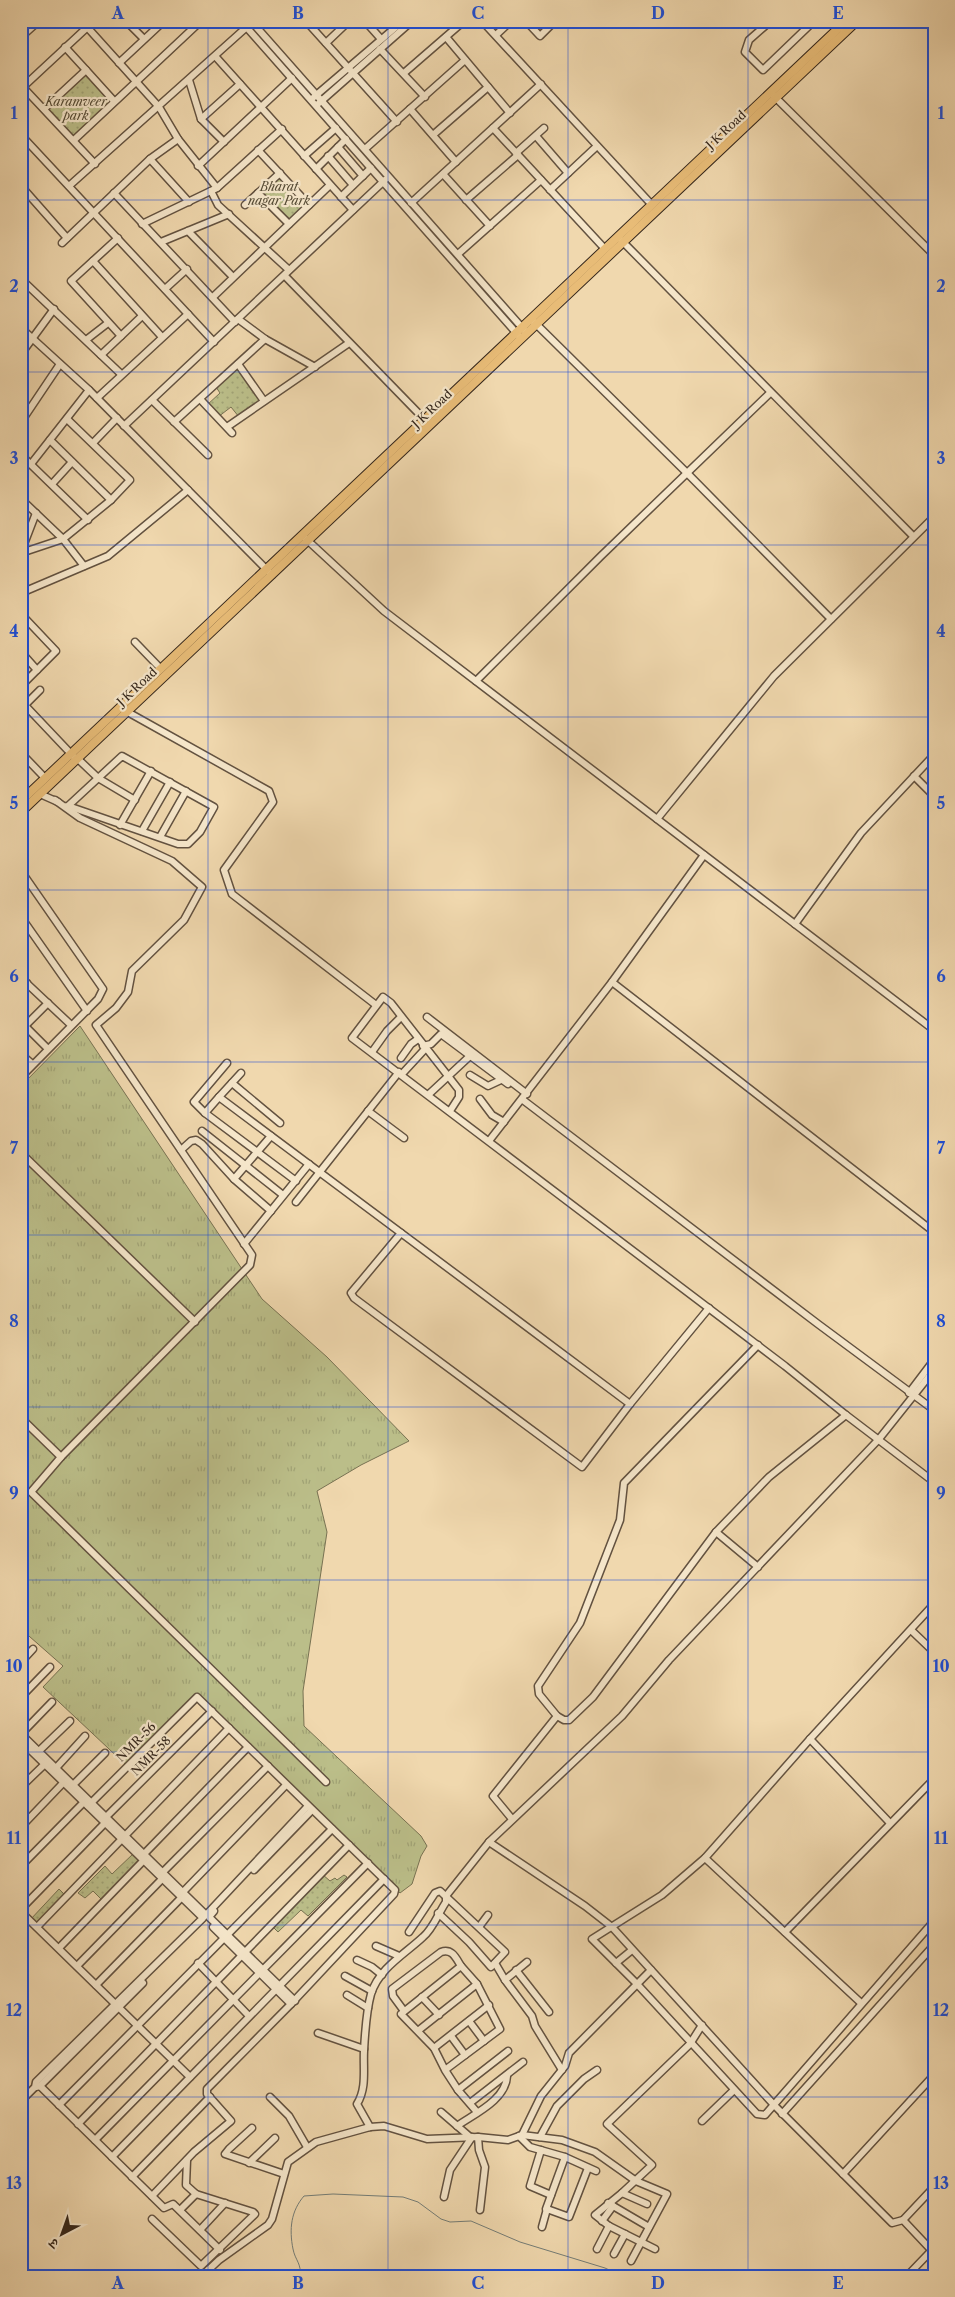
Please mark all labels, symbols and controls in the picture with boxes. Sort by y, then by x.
text: A [111,3,125,23]
text: B [292,3,304,23]
text: C [472,3,484,23]
text: D [651,3,665,23]
text: E [832,3,844,23]
park label: Karamveer park [44,94,108,123]
text: 1 [10,103,18,123]
text: 1 [937,103,945,123]
street label: J K Road [701,107,749,153]
park label: Bharat nagar Park [247,179,311,208]
text: 2 [9,276,19,296]
text: 2 [936,276,946,296]
street label: J K Road [407,386,455,432]
text: 3 [9,448,19,468]
text: 3 [936,448,946,468]
text: 4 [9,621,19,641]
text: 4 [936,621,946,641]
street label: J K Road [112,664,160,710]
text: 5 [10,793,19,813]
text: 5 [937,793,946,813]
text: 6 [9,966,19,986]
text: 6 [936,966,946,986]
text: 7 [10,1138,19,1158]
text: 7 [937,1138,946,1158]
text: 8 [9,1311,19,1331]
text: 8 [936,1311,946,1331]
text: 9 [9,1483,19,1503]
text: 9 [936,1483,946,1503]
text: 10 [5,1656,23,1676]
text: 10 [932,1656,950,1676]
street label: NMR-56 [113,1719,159,1765]
street label: NMR-58 [128,1733,174,1779]
text: 11 [7,1828,22,1848]
text: 11 [934,1828,949,1848]
text: 12 [6,2000,22,2020]
text: 12 [933,2000,949,2020]
text: 13 [6,2173,22,2193]
text: 13 [933,2173,949,2193]
north arrow [38,2210,88,2260]
text: उ [44,2234,63,2254]
text: A [111,2273,125,2293]
text: B [292,2273,304,2293]
text: C [472,2273,484,2293]
text: D [651,2273,665,2293]
text: E [832,2273,844,2293]

